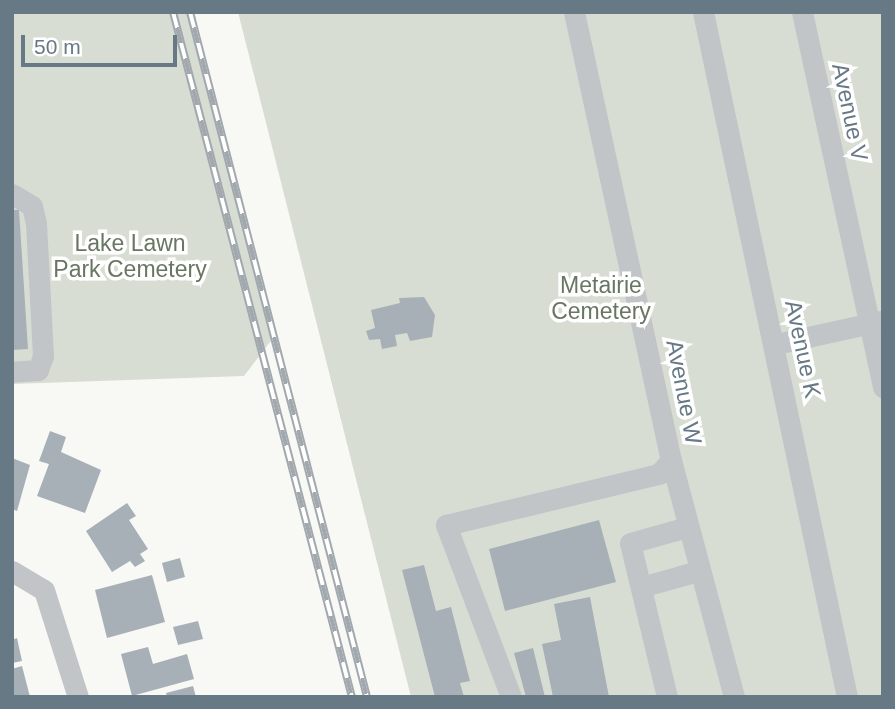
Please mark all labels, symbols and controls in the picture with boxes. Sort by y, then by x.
scale bar [24,21,180,65]
text: 50 m [34,35,81,58]
street label: Avenue V [826,61,874,163]
park label: Lake Lawn Park Cemetery [53,229,207,283]
park label: Metairie Cemetery [551,271,651,325]
street label: Avenue K [779,298,827,400]
street label: Avenue W [660,337,708,447]

